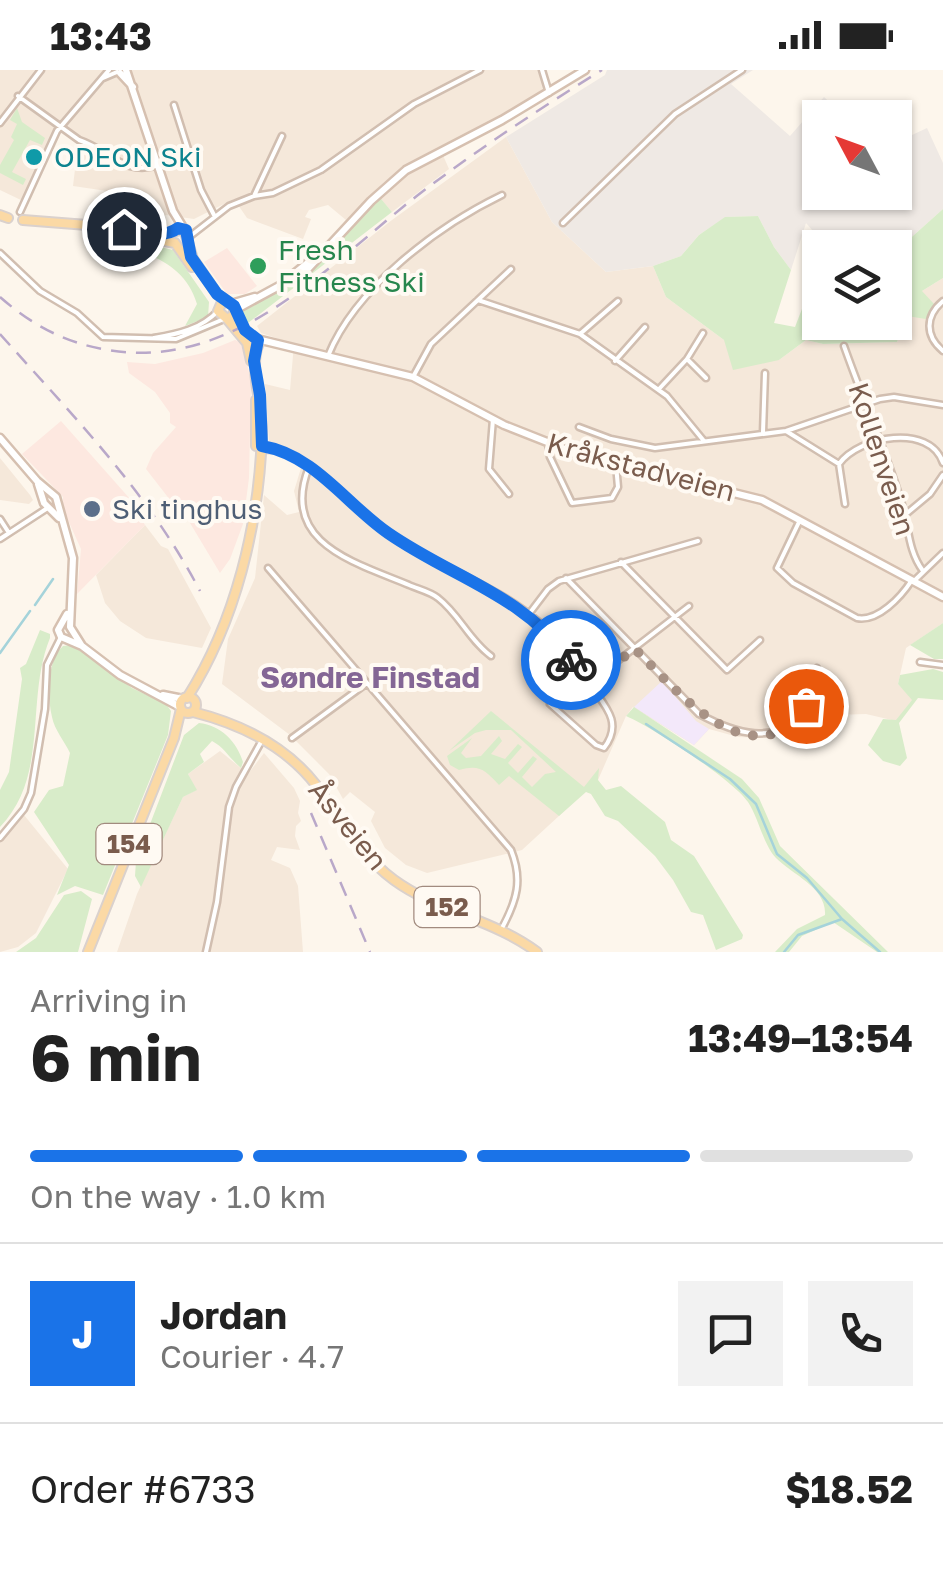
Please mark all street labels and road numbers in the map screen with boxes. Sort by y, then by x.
street label: Kollenveien [842,378,923,539]
street label: Kråkstadveien [544,426,739,507]
street label: Åsveien [302,773,395,876]
road number: 154 [96,824,162,864]
road number: 152 [414,887,480,927]

